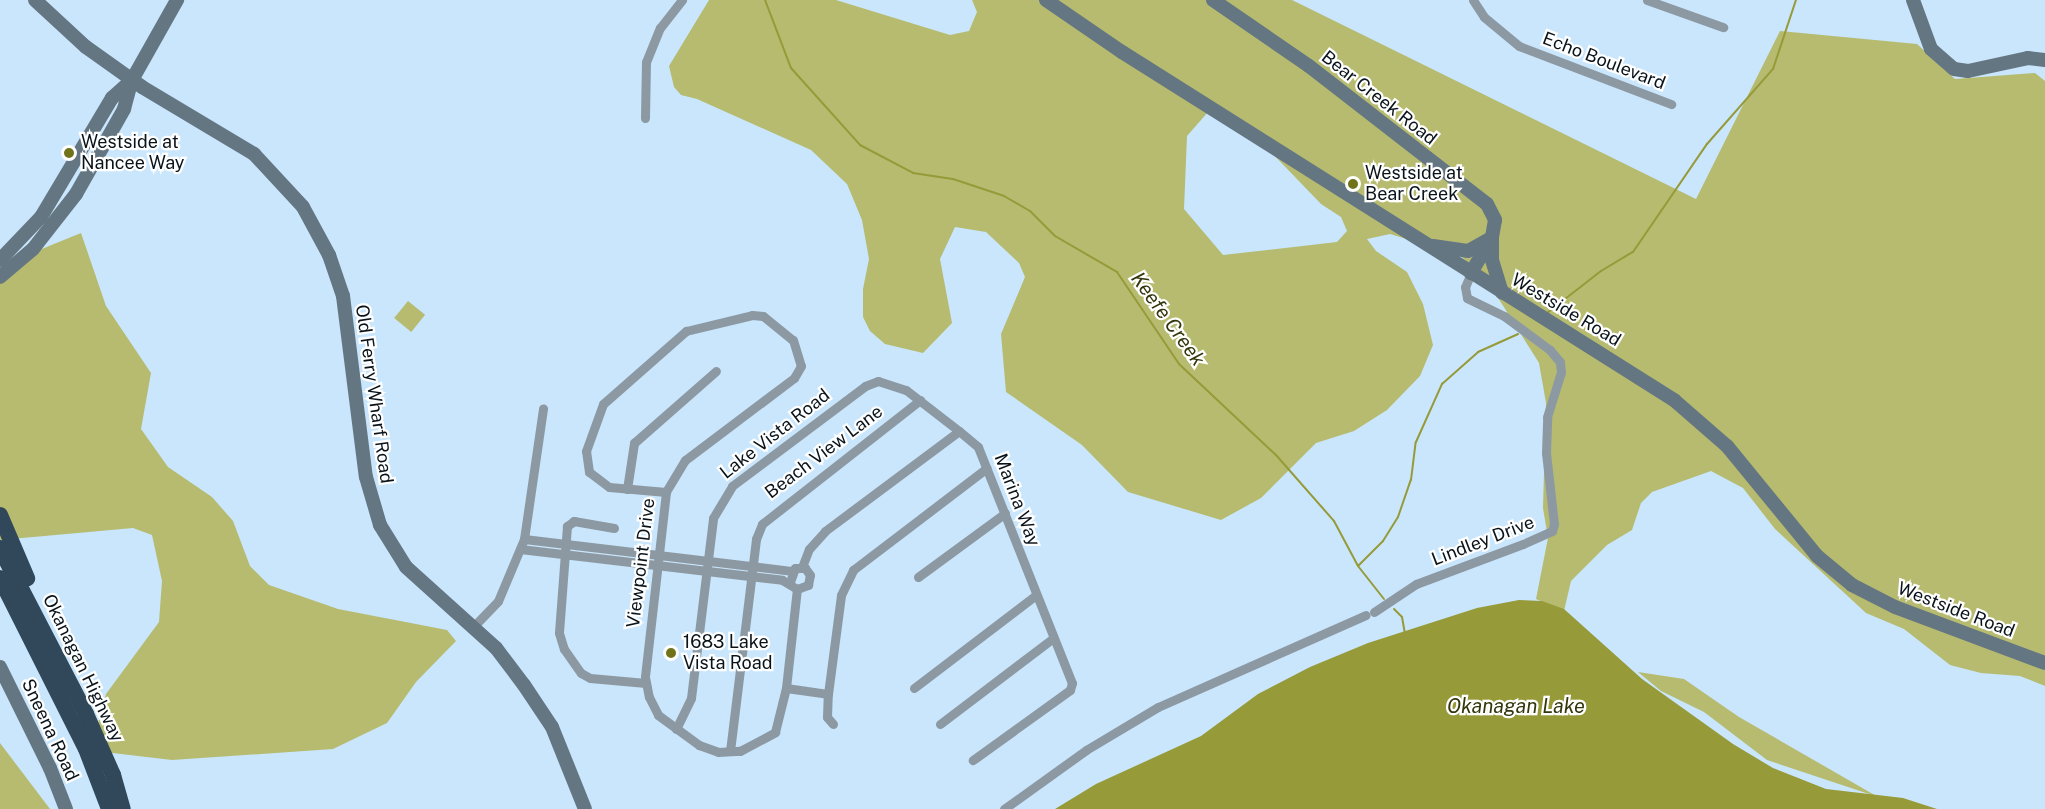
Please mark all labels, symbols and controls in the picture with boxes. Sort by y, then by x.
street label: Echo Boulevard [1539,28,1669,94]
street label: Bear Creek Road [1317,46,1441,150]
place label: Westside at Nancee Way [81,132,185,174]
marker: Westside at Nancee Way [62,146,76,160]
place label: Westside at Bear Creek [1365,163,1463,206]
marker: Westside at Bear Creek [1346,177,1360,191]
water label: Keefe Creek [1126,267,1210,371]
street label: Westside Road [1507,269,1625,351]
street label: Old Ferry Wharf Road [351,303,397,485]
street label: Lake Vista Road [716,384,834,484]
street label: Beach View Lane [761,401,887,503]
street label: Marina Way [989,450,1045,550]
street label: Viewpoint Drive [622,497,660,629]
street label: Lindley Drive [1429,512,1537,570]
street label: Westside Road [1894,578,2018,642]
street label: Okanagan Highway [38,591,128,745]
place label: 1683 Lake Vista Road [683,632,772,674]
marker: 1683 Lake Vista Road [664,646,678,660]
street label: Sneena Road [17,676,83,784]
water label: Okanagan Lake [1447,694,1585,718]

